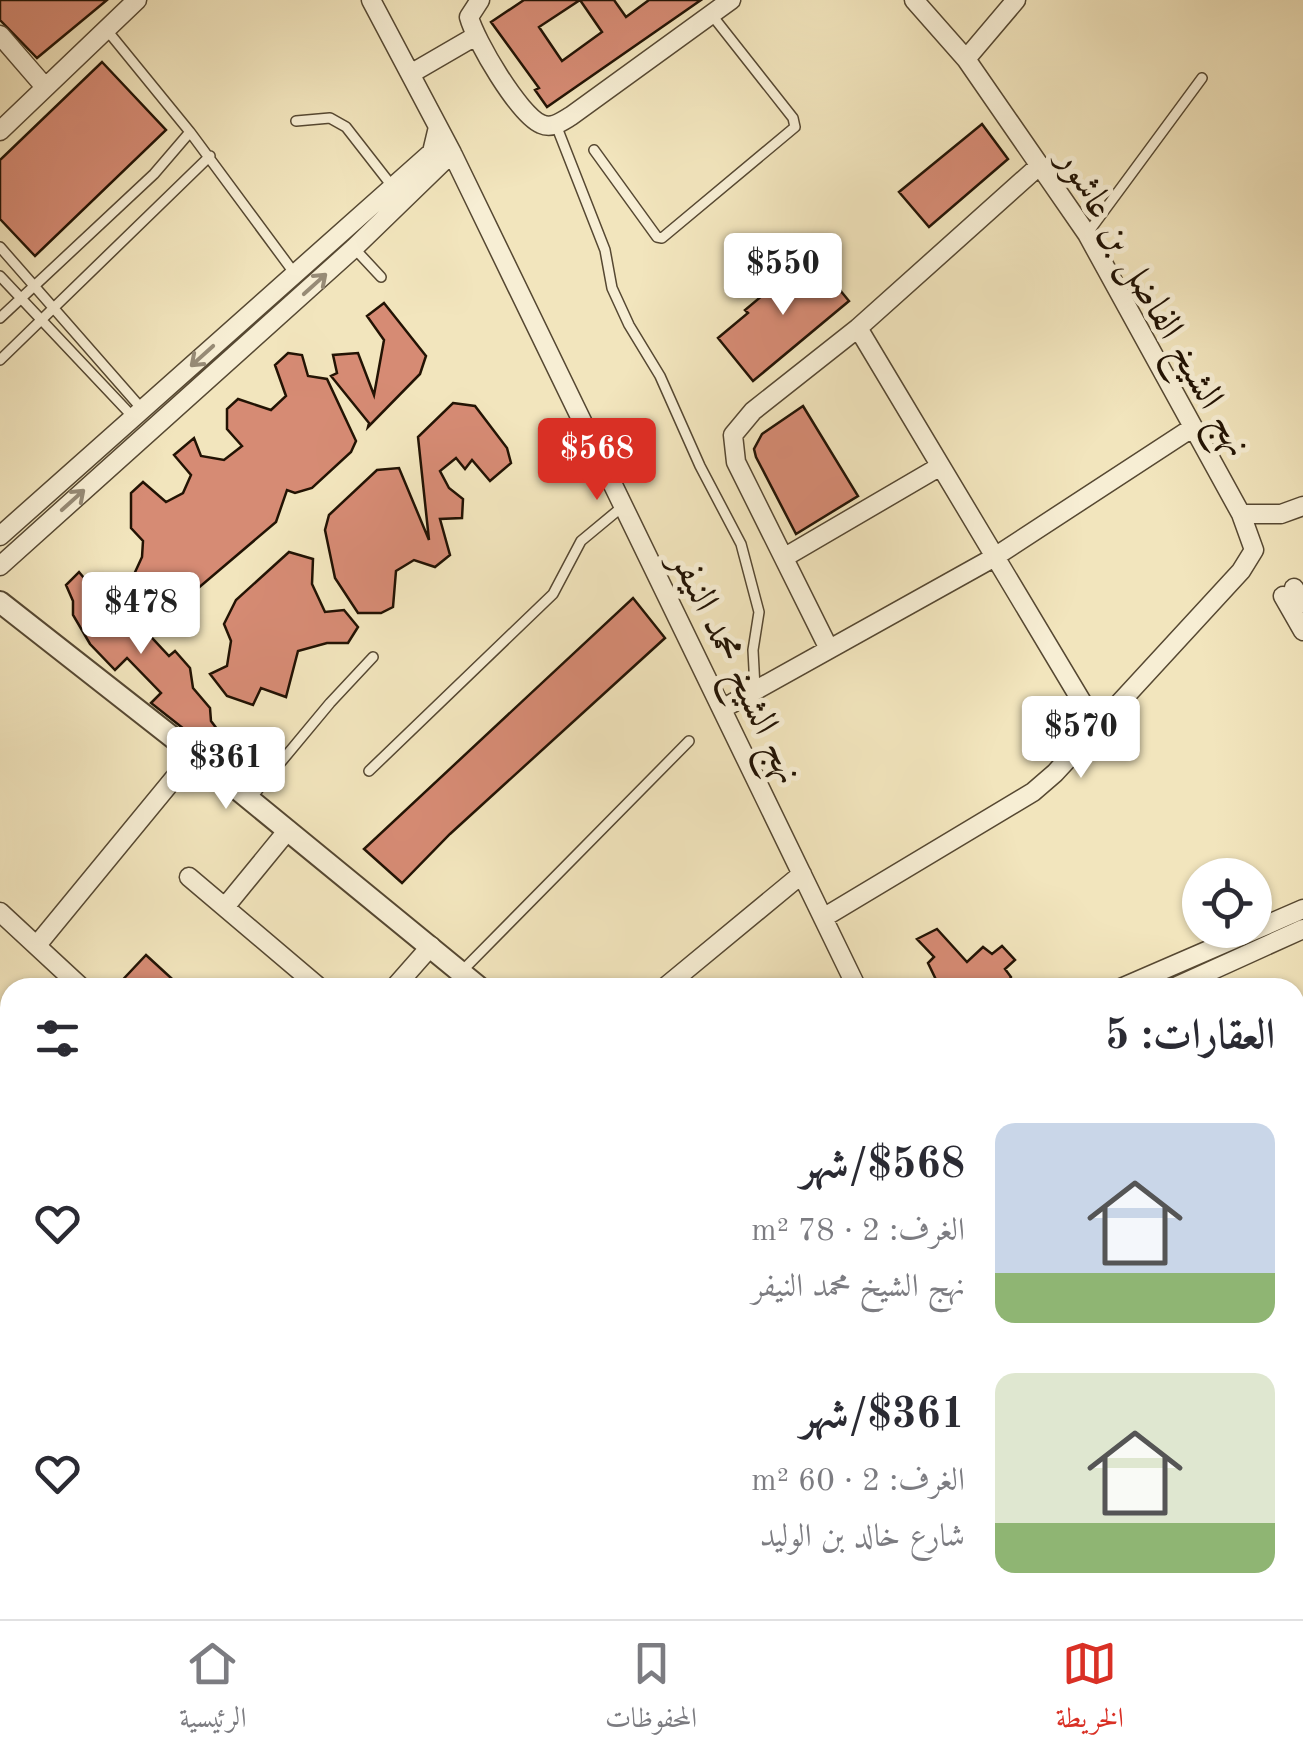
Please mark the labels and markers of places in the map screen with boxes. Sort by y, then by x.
pin: $550 [724,233,842,318]
pin: $568 [538,418,656,503]
pin: $478 [82,572,200,657]
pin: $570 [1022,696,1140,781]
pin: $361 [167,727,285,812]

